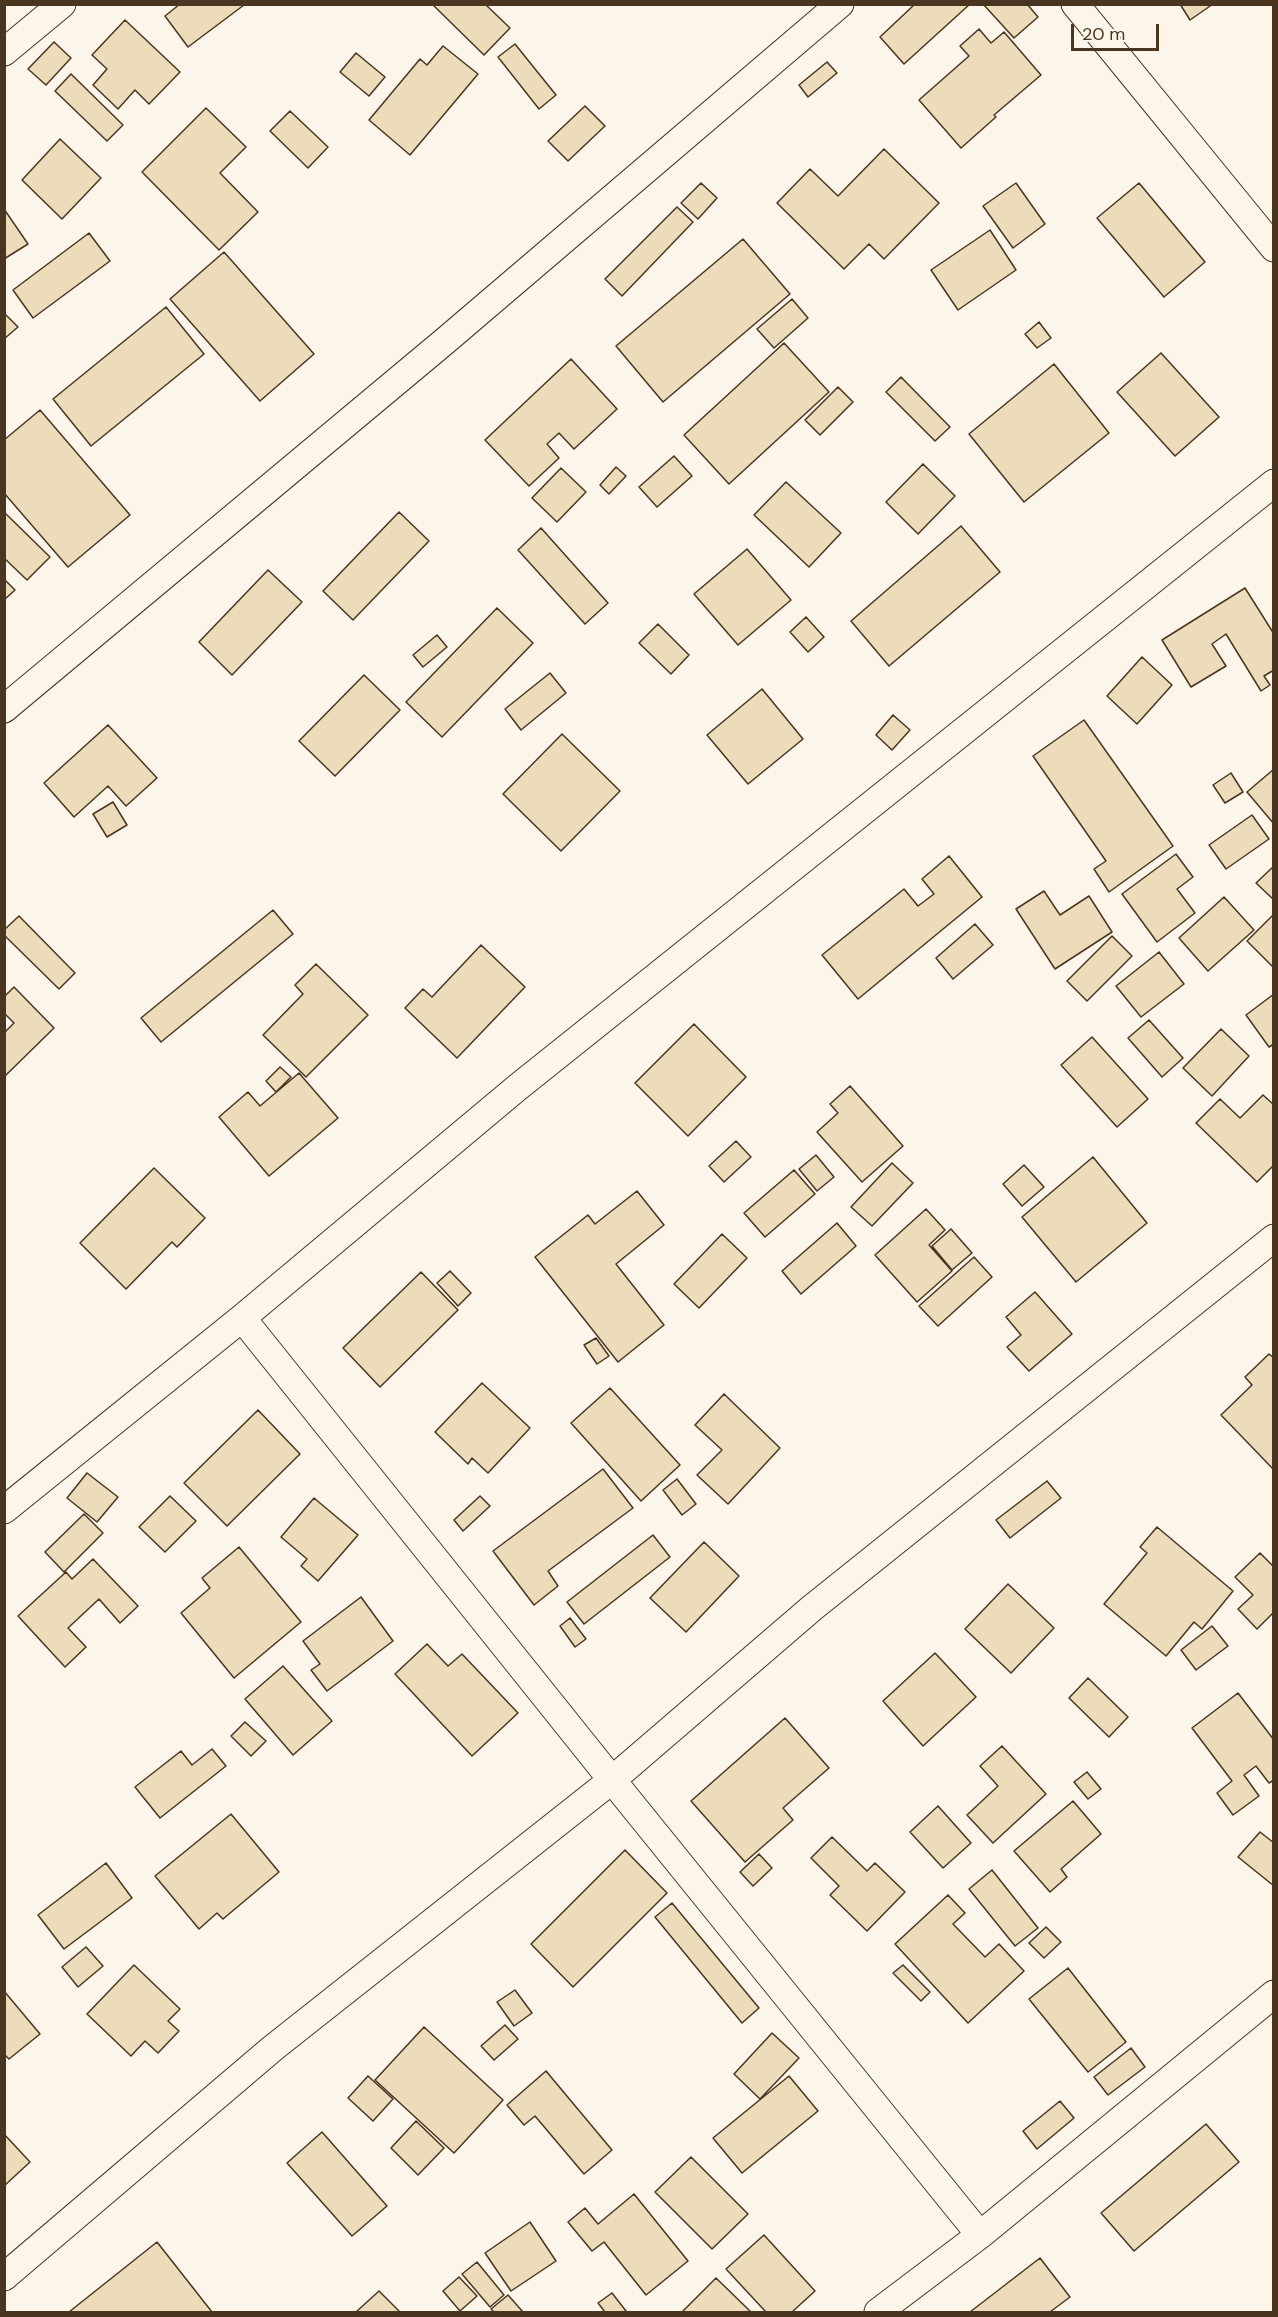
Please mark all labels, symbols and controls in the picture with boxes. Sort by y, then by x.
scale bar [1074,12,1162,50]
text: 20 m [1082,22,1125,46]

